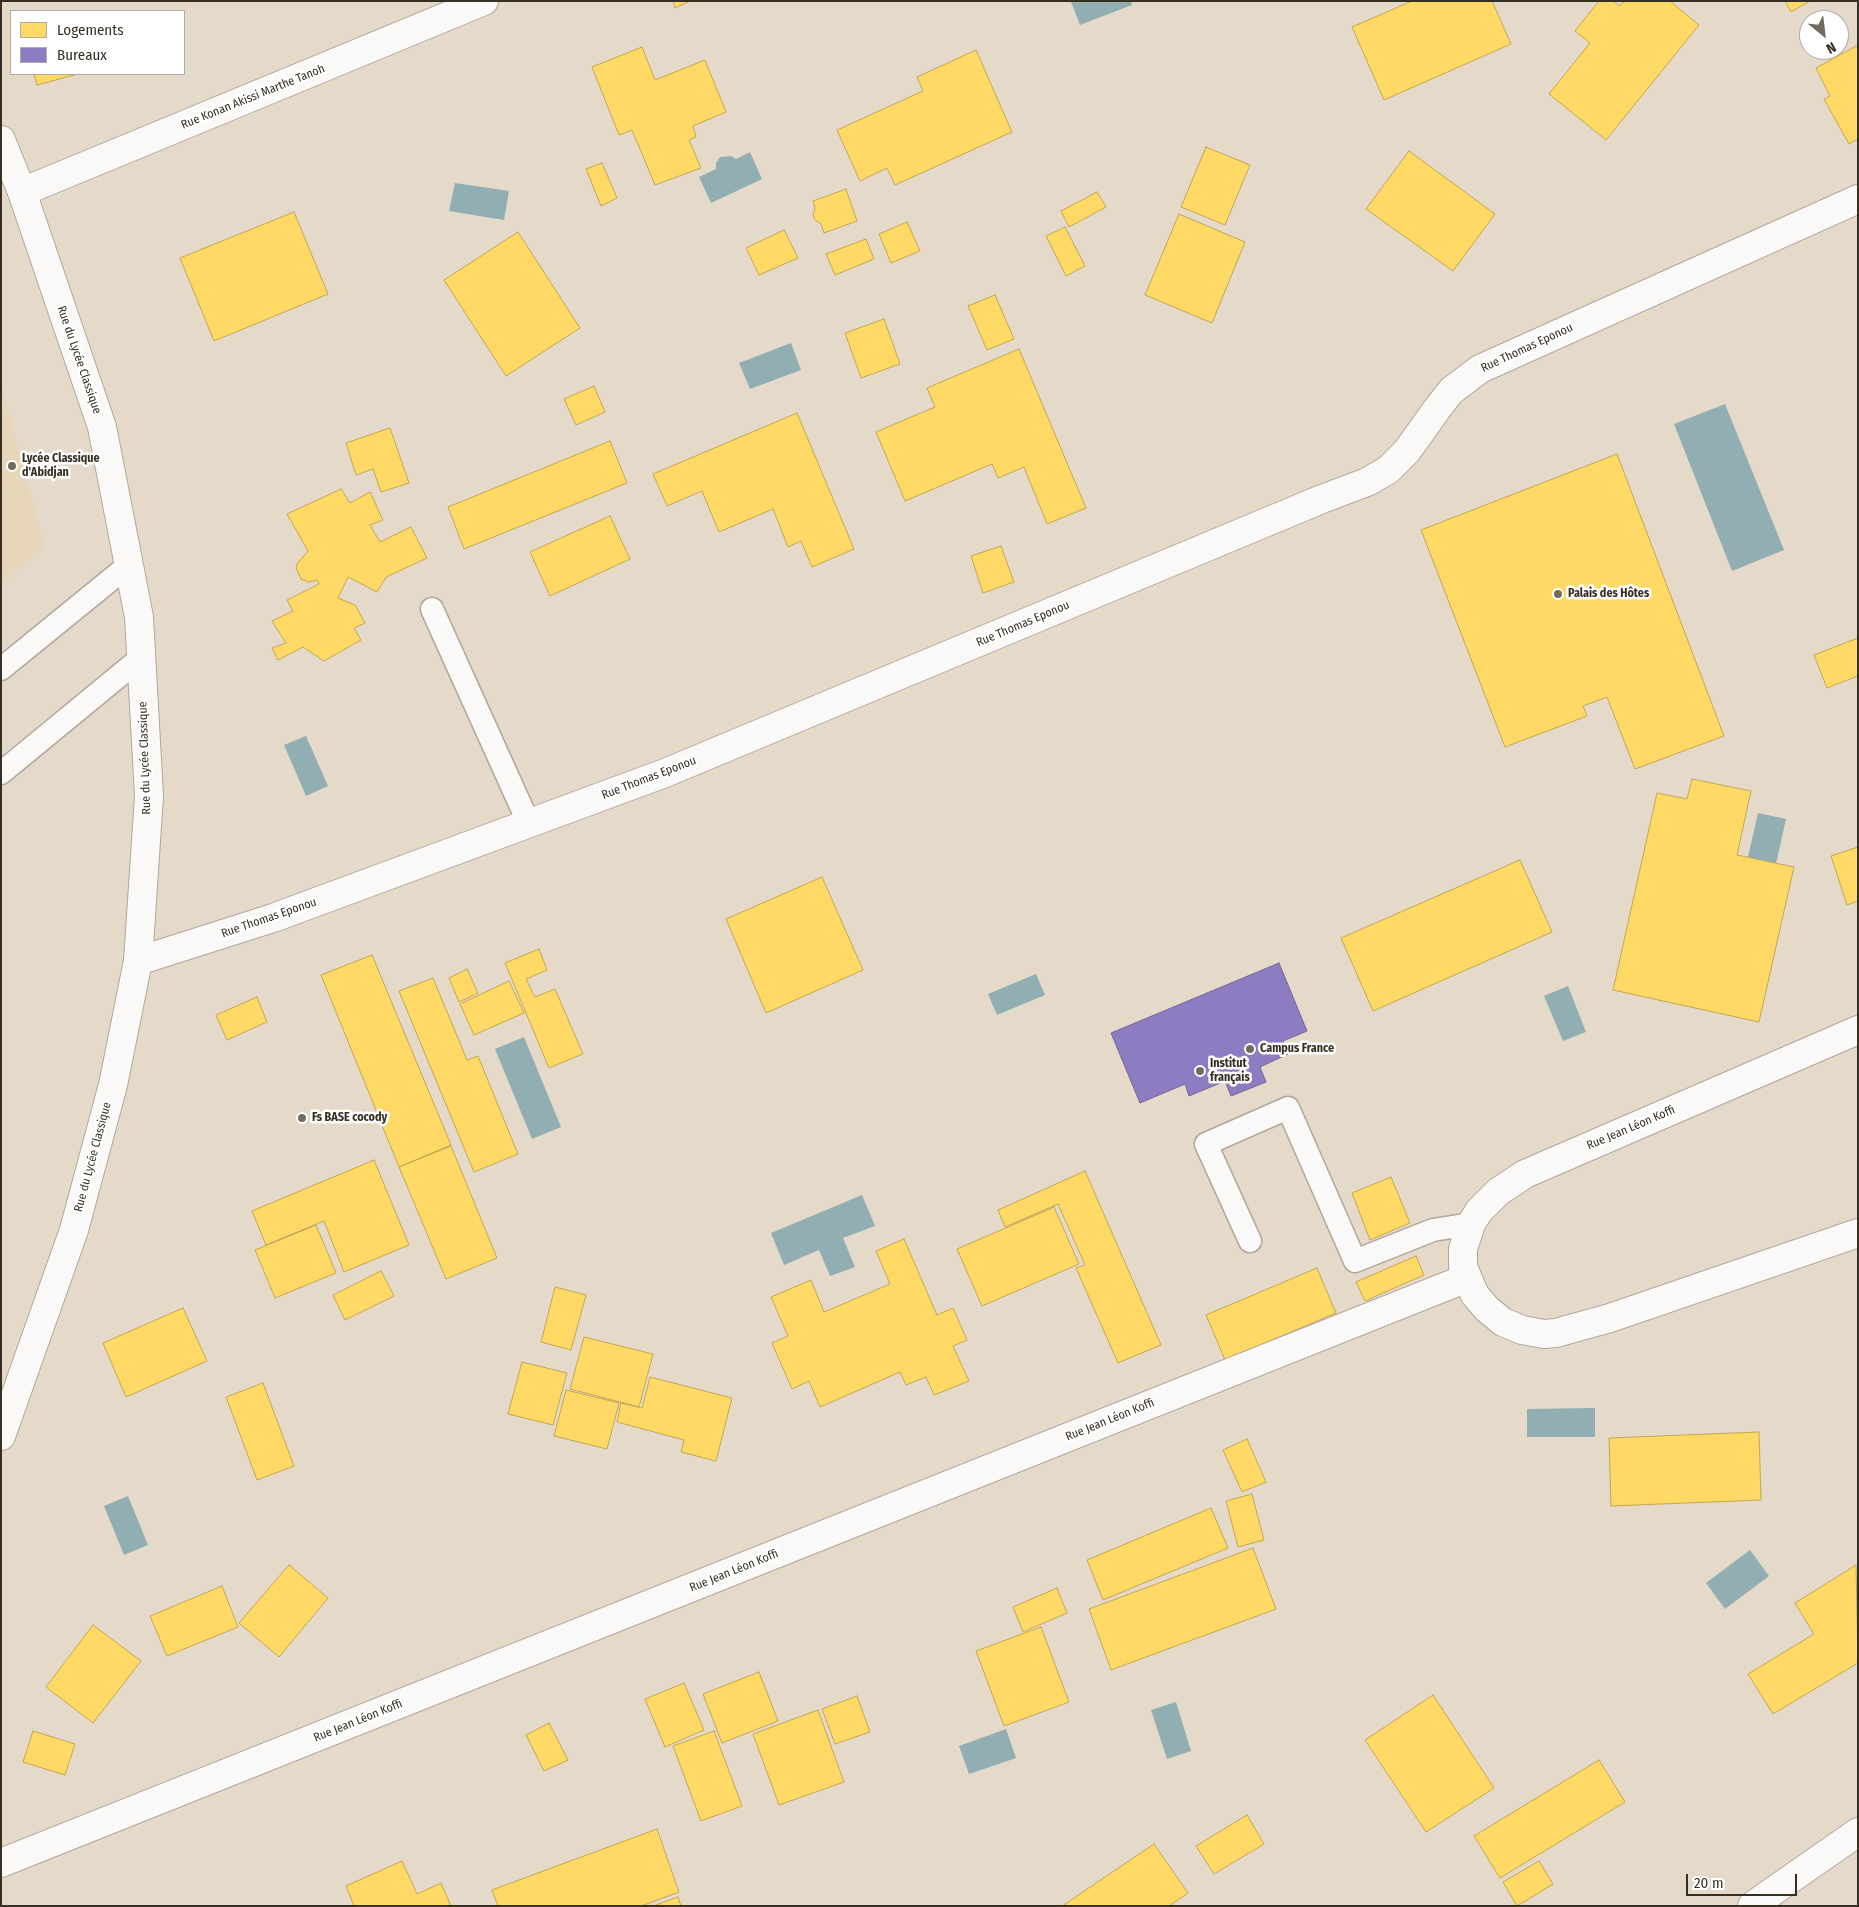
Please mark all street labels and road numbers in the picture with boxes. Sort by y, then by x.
street label: Rue Konan Akissi Marthe Tanoh [179,62,327,132]
street label: Rue du Lycée Classique [54,304,104,416]
street label: Rue Thomas Eponou [1479,320,1575,376]
street label: Rue Thomas Eponou [974,598,1072,650]
street label: Rue du Lycée Classique [136,701,154,815]
street label: Rue Thomas Eponou [600,753,698,803]
street label: Rue Thomas Eponou [219,895,319,941]
street label: Rue du Lycée Classique [71,1100,115,1214]
street label: Rue Jean Léon Koffi [1585,1103,1677,1153]
street label: Rue Jean Léon Koffi [1063,1396,1157,1444]
street label: Rue Jean Léon Koffi [687,1547,781,1595]
street label: Rue Jean Léon Koffi [311,1697,405,1745]

